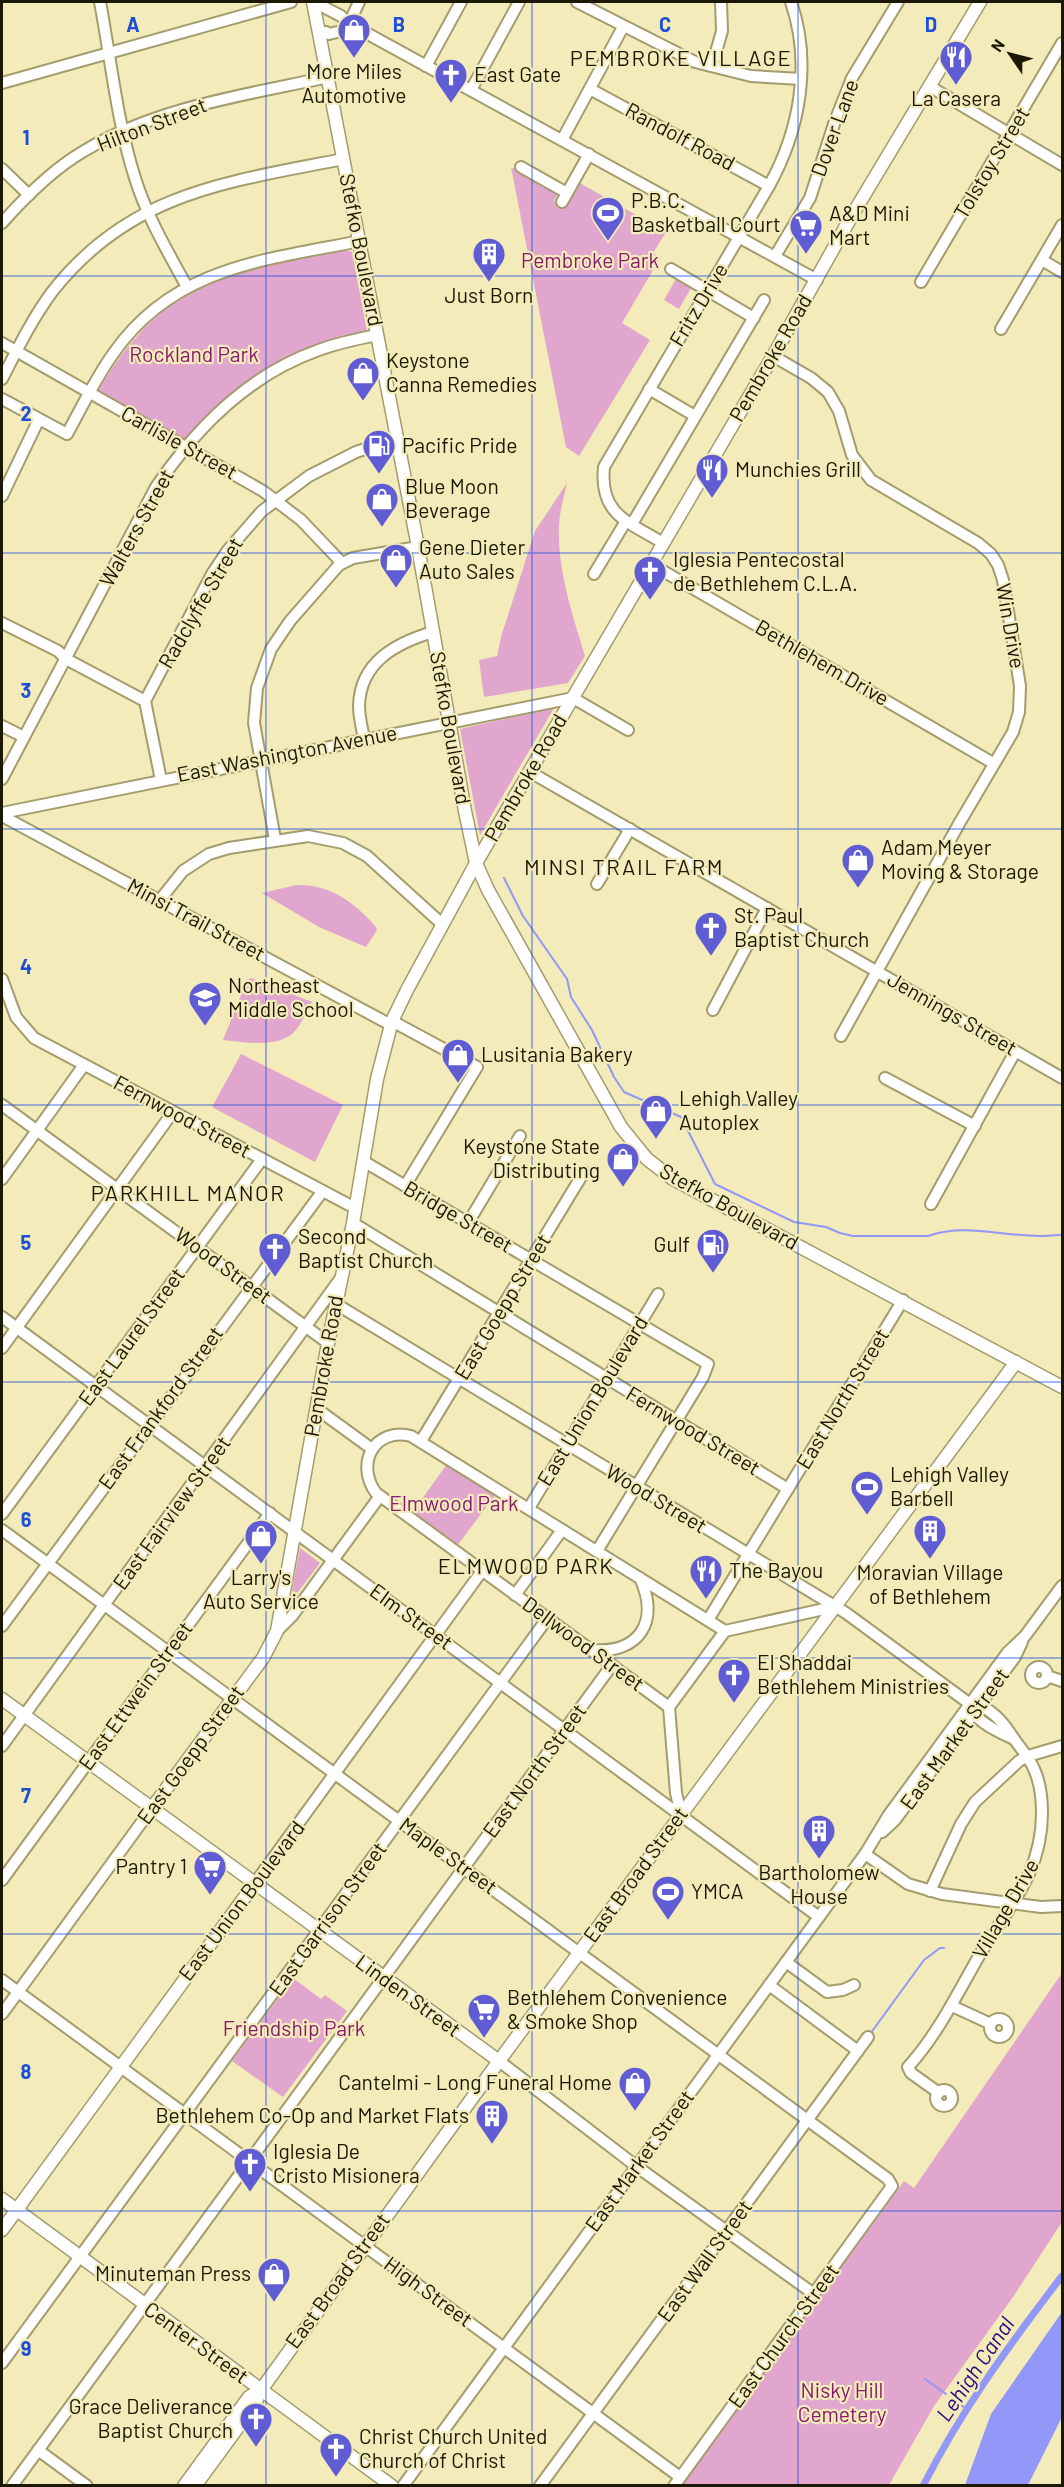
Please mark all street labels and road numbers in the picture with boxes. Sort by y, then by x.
street label: Dover Lane [804,75,863,180]
street label: Hilton Street [93,91,210,156]
street label: Randolf Road [622,96,740,175]
street label: Tolstoy Street [947,102,1034,223]
street label: Stefko Boulevard [335,171,390,328]
street label: Fritz Drive [663,258,732,350]
street label: Pembroke Road [723,289,816,425]
street label: Carlisle Street [117,400,242,484]
street label: Walters Street [93,464,178,591]
street label: Radclyffe Street [152,532,247,672]
street label: Win Drive [992,581,1031,670]
street label: Bethlehem Drive [752,613,894,710]
street label: Stefko Boulevard [426,649,477,806]
street label: Pembroke Road [478,709,571,845]
street label: East Washington Avenue [174,719,399,786]
street label: Minsi Trail Street [124,872,270,965]
street label: Jennings Street [884,966,1022,1060]
street label: Fernwood Street [110,1069,256,1162]
street label: Stefko Boulevard [656,1157,804,1254]
street label: Bridge Street [400,1174,518,1257]
street label: Wood Street [171,1221,277,1308]
street label: East Goepp Street [448,1229,555,1384]
street label: East Laurel Street [72,1262,189,1410]
street label: Pembroke Road [298,1293,347,1438]
street label: East Union Boulevard [531,1311,652,1490]
street label: East Frankford Street [92,1321,227,1494]
street label: East North Street [790,1323,893,1473]
street label: Fernwood Street [622,1380,765,1480]
street label: East Fairview Street [107,1430,235,1594]
street label: Wood Street [602,1458,712,1538]
street label: Elm Street [366,1577,458,1654]
street label: Dellwood Street [518,1590,650,1695]
street label: East Ettwein Street [72,1616,197,1774]
street label: East Market Street [894,1662,1014,1814]
street label: East Goepp Street [131,1680,249,1828]
street label: East North Street [477,1698,591,1842]
street label: East Broad Street [577,1802,692,1947]
street label: Maple Street [395,1811,503,1899]
street label: East Union Boulevard [173,1815,309,1985]
street label: East Garrison Street [263,1836,391,2000]
street label: Village Drive [966,1854,1043,1963]
street label: Linden Street [351,1948,466,2041]
street label: East Market Street [579,2084,699,2236]
street label: East Wall Street [651,2194,756,2326]
street label: East Broad Street [279,2208,394,2353]
street label: High Street [380,2250,478,2331]
street label: East Church Street [722,2258,843,2412]
street label: Center Street [140,2296,254,2388]

